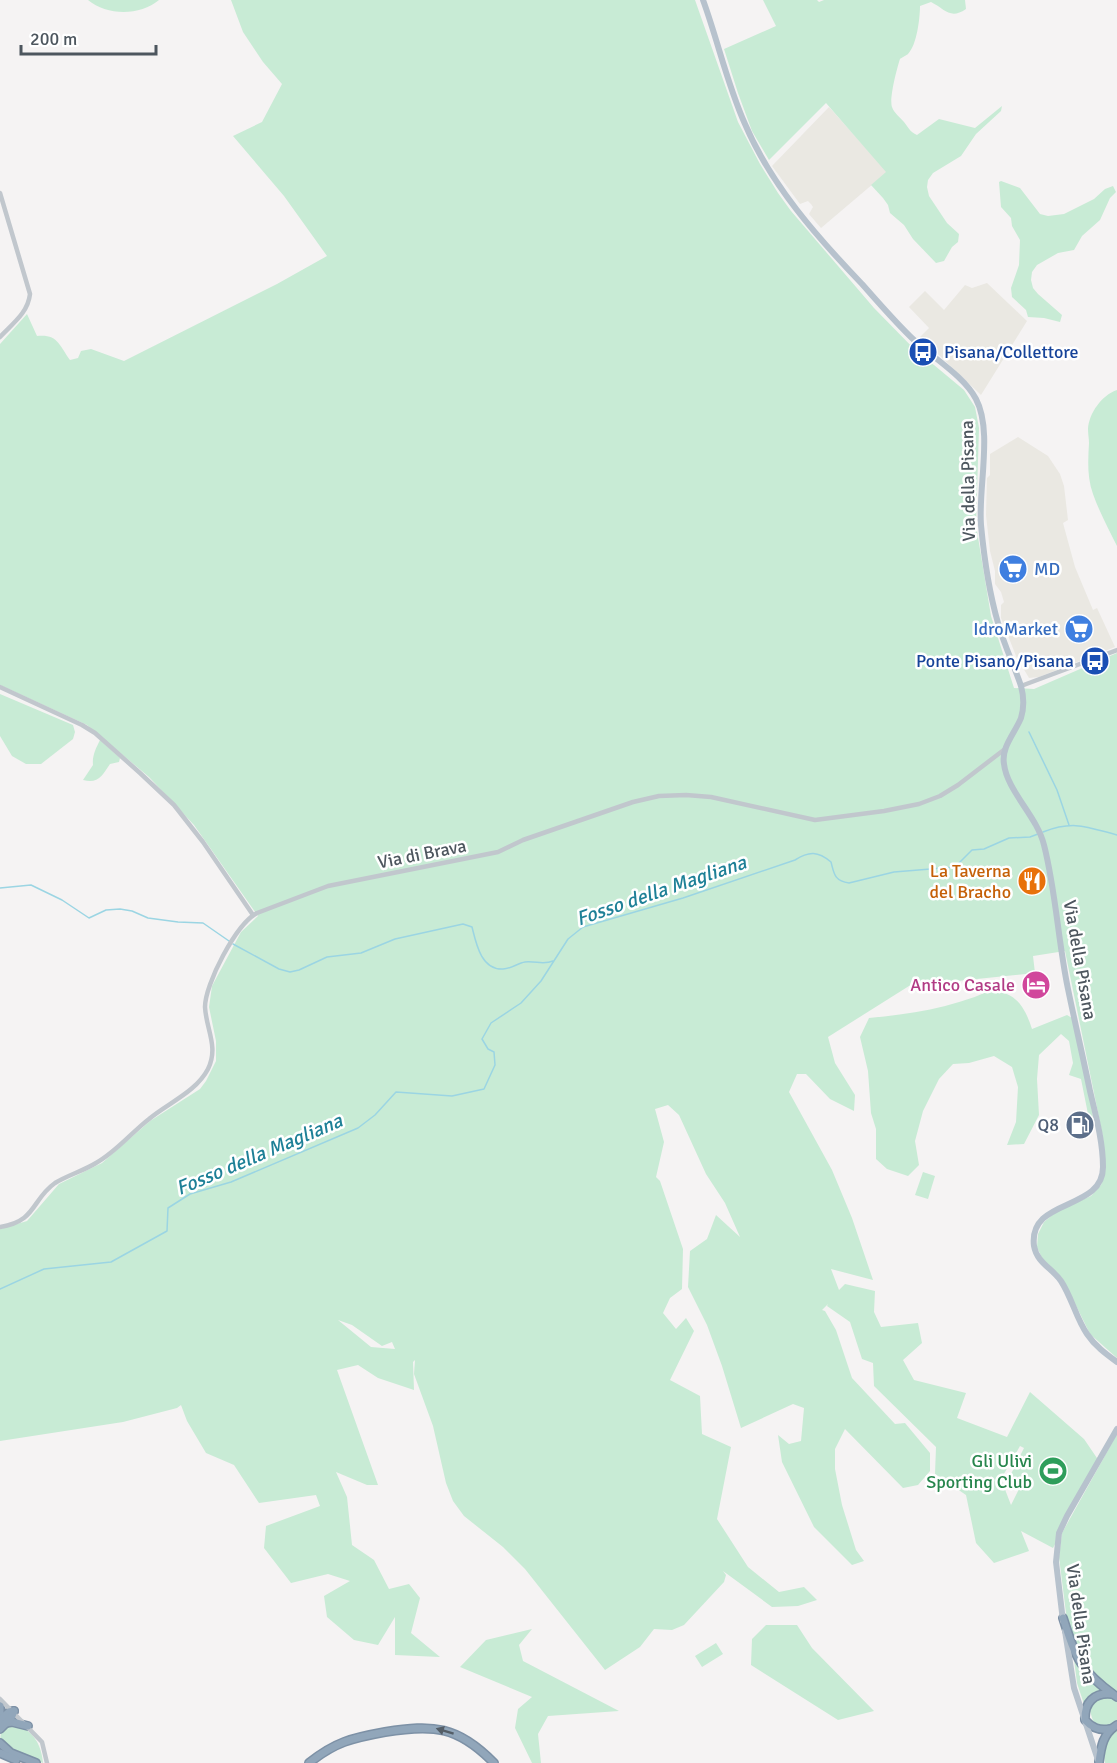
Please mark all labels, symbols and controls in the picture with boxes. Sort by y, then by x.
scale bar [21,18,156,56]
text: 200 m [30,28,77,50]
bus stop icon: Pisana/Collettore [907,336,939,368]
place label: Pisana/Collettore [944,341,1079,363]
street label: Via della Pisana [956,420,980,542]
supermarket icon: MD [997,553,1029,585]
place label: MD [1034,558,1060,580]
supermarket icon: IdroMarket [1063,613,1095,645]
place label: IdroMarket [973,618,1058,640]
bus stop icon: Ponte Pisano/Pisana [1079,645,1111,677]
place label: Ponte Pisano/Pisana [916,650,1074,672]
street label: Via di Brava [376,835,468,873]
water label: Fosso della Magliana [573,849,750,931]
place label: La Taverna del Bracho [929,860,1011,903]
restaurant icon: La Taverna del Bracho [1016,865,1048,897]
street label: Via della Pisana [1059,898,1101,1022]
hotel icon: Antico Casale [1020,969,1052,1001]
place label: Antico Casale [910,974,1015,996]
water label: Fosso della Magliana [172,1108,347,1201]
fuel station icon: Q8 [1064,1109,1096,1141]
place label: Q8 [1038,1114,1059,1136]
place label: Gli Ulivi Sporting Club [926,1450,1032,1493]
sports icon: Gli Ulivi Sporting Club [1037,1455,1069,1487]
street label: Via della Pisana [1062,1562,1100,1686]
one-way arrow [436,1726,454,1736]

